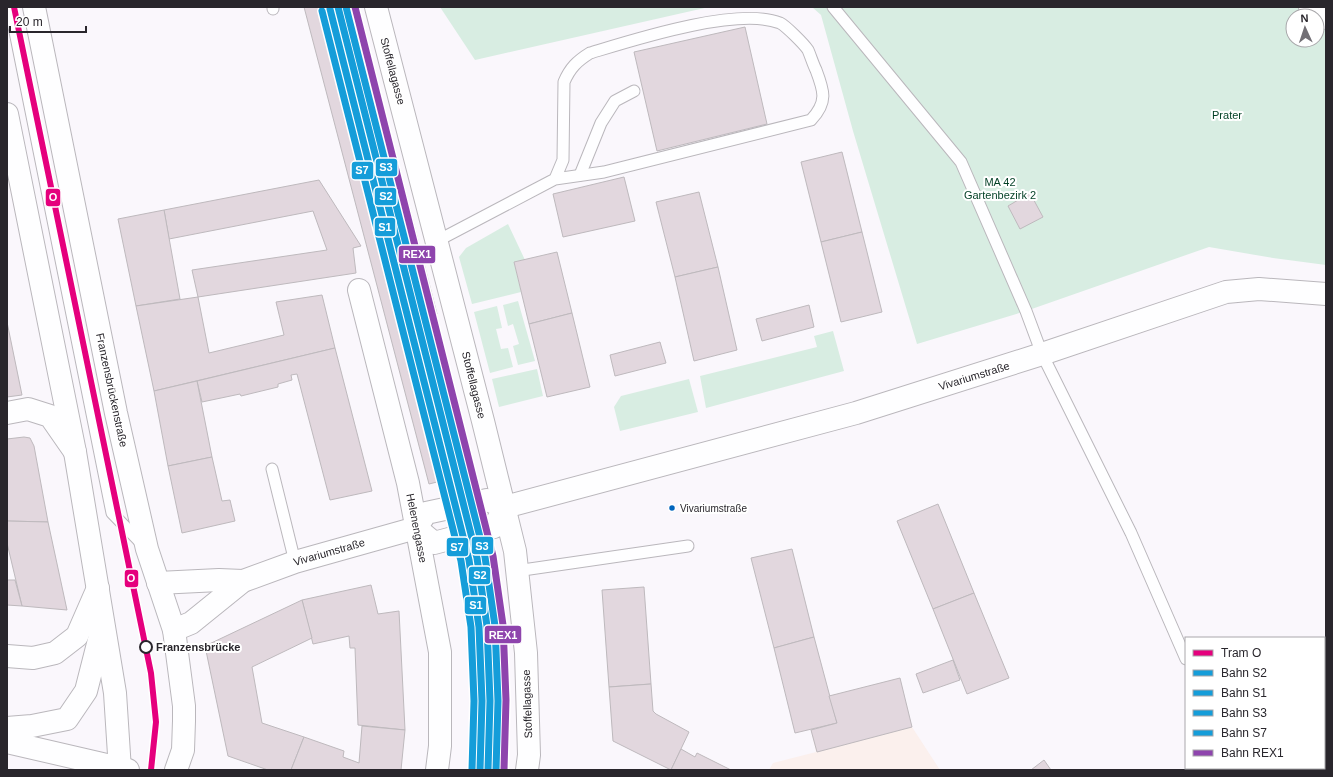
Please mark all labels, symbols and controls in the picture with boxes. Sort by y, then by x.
scale bar [10,8,86,34]
north arrow [1285,8,1325,48]
text: N [1300,12,1309,24]
text: 20 m [16,15,43,29]
street label: Stoffellagasse [378,36,408,106]
park label: Prater [1212,109,1242,121]
line badge: S3 [375,158,398,177]
line badge: S7 [351,161,374,180]
text: S3 [379,161,393,173]
text: S7 [355,164,369,176]
park label: MA 42 Gartenbezirk 2 [964,176,1036,201]
line badge: S2 [374,187,397,206]
line badge: O [45,188,61,207]
text: S2 [379,190,393,202]
text: O [49,191,58,203]
line badge: S1 [374,217,396,237]
text: S1 [378,221,392,233]
line badge: REX1 [398,245,436,264]
text: REX1 [403,248,431,260]
street label: Franzensbrückenstraße [94,332,130,448]
street label: Stoffellagasse [460,350,488,420]
street label: Vivariumstraße [937,359,1011,393]
street label: Helenengasse [404,492,430,564]
marker: Vivariumstraße [667,503,677,513]
place label: Vivariumstraße [680,503,747,514]
street label: Vivariumstraße [292,536,366,568]
line badge: S3 [471,536,494,555]
line badge: S7 [446,537,469,557]
text: S3 [475,540,489,552]
text: S7 [450,541,464,553]
line badge: S2 [468,566,491,585]
line badge: O [124,569,139,588]
text: S2 [473,569,487,581]
text: O [127,572,136,584]
line badge: S1 [464,596,487,615]
text: S1 [469,599,483,611]
line badge: REX1 [484,625,522,644]
text: REX1 [489,629,517,641]
legend [1185,637,1325,769]
marker: Franzensbrücke [139,640,153,654]
place label: Franzensbrücke [156,641,240,653]
text: Tram O [1221,646,1261,660]
text: Bahn S2 [1221,666,1267,680]
street label: Stoffellagasse [520,669,534,739]
text: Bahn S1 [1221,686,1267,700]
text: Bahn S3 [1221,706,1267,720]
text: Bahn S7 [1221,726,1267,740]
text: Bahn REX1 [1221,746,1284,760]

